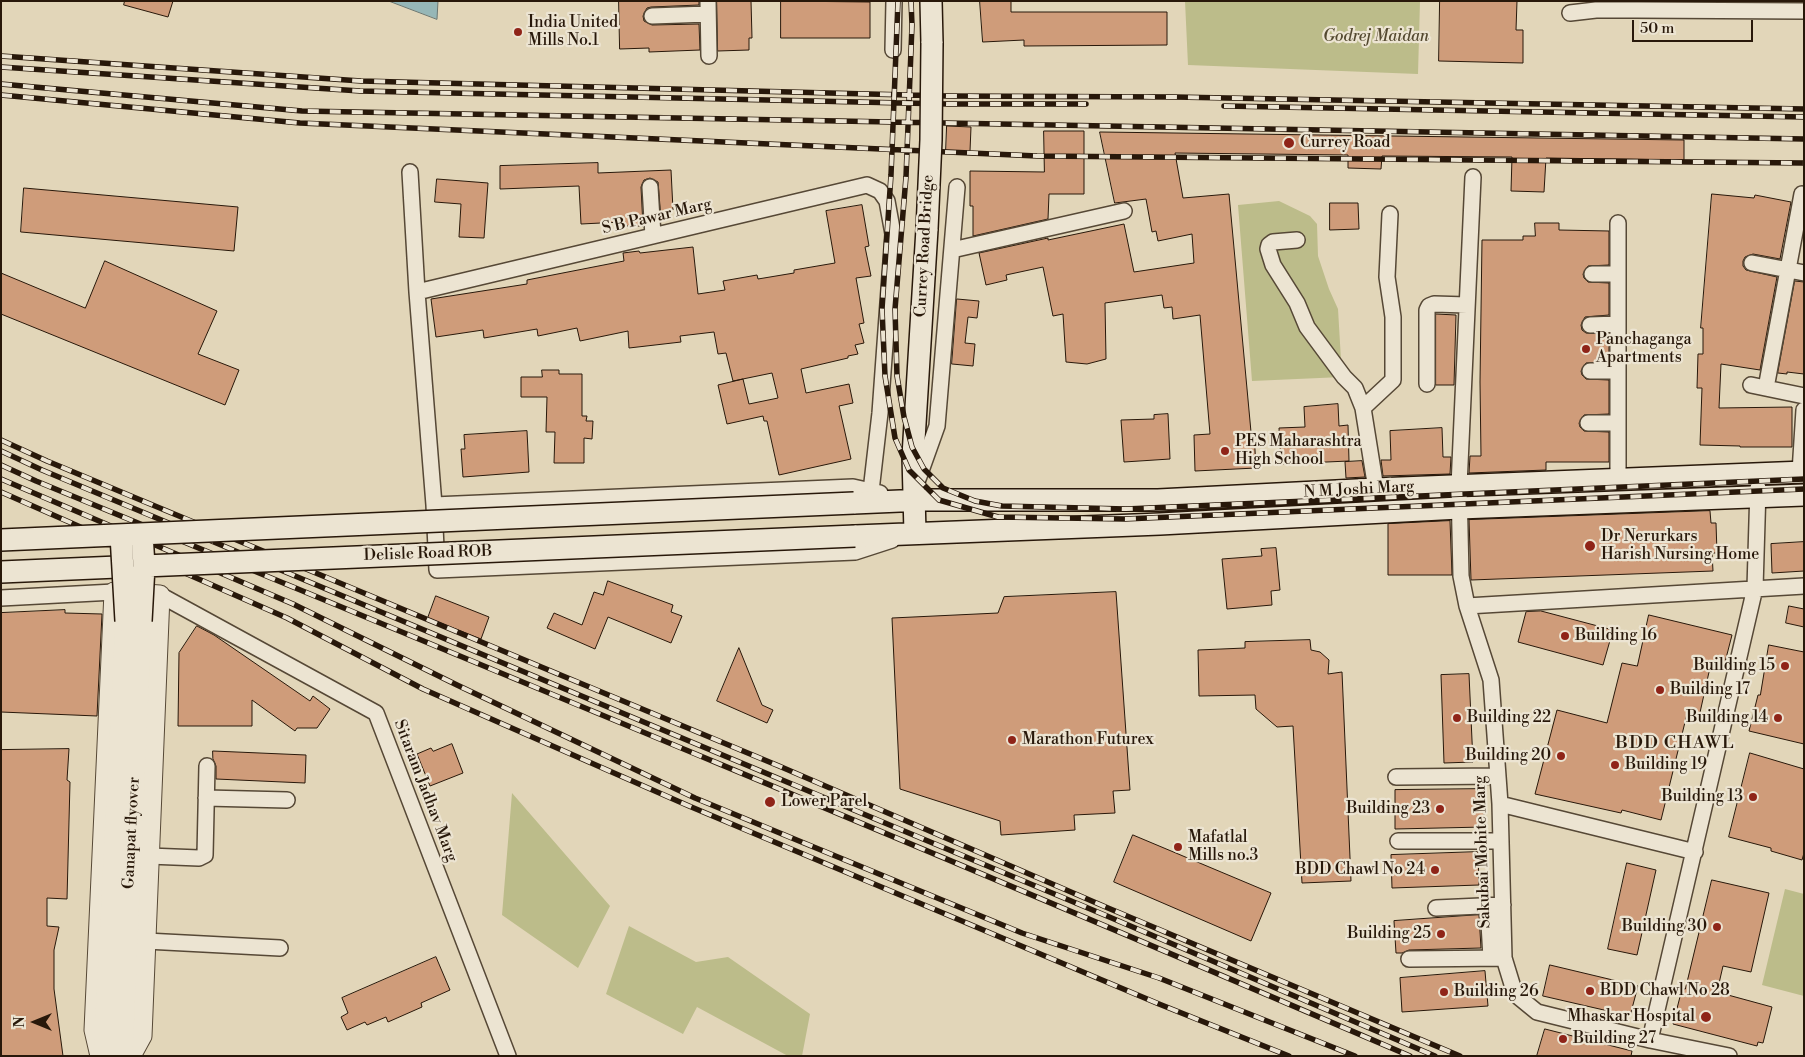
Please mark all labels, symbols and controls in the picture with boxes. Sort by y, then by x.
scale bar [1635,10,1756,42]
place label: India United Mills No.1 [528,13,618,51]
text: 50 m [1640,19,1674,38]
marker: India United Mills No.1 [512,26,524,38]
park label: Godrej Maidan [1323,27,1429,47]
place label: Currey Road [1300,133,1390,153]
marker: Currey Road [1282,136,1296,150]
street label: Currey Road Bridge [912,174,938,318]
street label: S B Pawar Marg [600,195,714,239]
place label: Panchaganga Apartments [1596,330,1692,368]
marker: Panchaganga Apartments [1580,343,1592,355]
place label: PES Maharashtra High School [1235,432,1362,470]
marker: PES Maharashtra High School [1219,445,1231,457]
street label: N M Joshi Marg [1303,478,1415,502]
place label: Dr Nerurkars Harish Nursing Home [1601,527,1759,565]
marker: Dr Nerurkars Harish Nursing Home [1583,539,1597,553]
street label: Delisle Road ROB [363,542,493,566]
place label: Building 16 [1575,626,1657,646]
marker: Building 16 [1559,630,1571,642]
place label: Building 15 [1693,656,1775,676]
marker: Building 15 [1779,660,1791,672]
place label: Building 17 [1670,680,1750,700]
marker: Building 17 [1654,684,1666,696]
place label: Building 22 [1467,708,1551,728]
place label: Building 14 [1686,708,1768,728]
marker: Building 22 [1451,712,1463,724]
marker: Building 14 [1772,712,1784,724]
street label: Sitaram Jadhav Marg [389,717,461,865]
place label: Marathon Futurex [1022,730,1154,750]
district label: BDD CHAWL [1614,733,1736,755]
marker: Marathon Futurex [1006,734,1018,746]
place label: Building 20 [1465,746,1551,766]
marker: Building 20 [1555,750,1567,762]
place label: Building 19 [1625,755,1707,775]
marker: Building 19 [1609,759,1621,771]
street label: Sakubai Mohite Marg [1471,775,1495,929]
street label: Ganapat flyover [119,776,145,890]
place label: Building 13 [1661,787,1743,807]
marker: Building 13 [1747,791,1759,803]
place label: Lower Parel [781,792,867,812]
marker: Lower Parel [763,795,777,809]
place label: Building 23 [1346,799,1430,819]
marker: Building 23 [1434,803,1446,815]
place label: Mafatlal Mills no.3 [1188,828,1258,866]
marker: Mafatlal Mills no.3 [1172,841,1184,853]
place label: BDD Chawl No 24 [1295,860,1425,880]
marker: BDD Chawl No 24 [1429,864,1441,876]
place label: Building 30 [1622,917,1707,937]
marker: Building 30 [1711,921,1723,933]
place label: Building 25 [1347,924,1431,944]
marker: Building 25 [1435,928,1447,940]
place label: BDD Chawl No 28 [1600,981,1730,1001]
place label: Building 26 [1454,982,1539,1002]
marker: BDD Chawl No 28 [1584,985,1596,997]
marker: Building 26 [1438,986,1450,998]
north arrow [10,997,60,1047]
place label: Mhaskar Hospital [1567,1007,1695,1027]
marker: Mhaskar Hospital [1699,1010,1713,1024]
text: N [11,1016,29,1028]
place label: Building 27 [1573,1029,1656,1049]
marker: Building 27 [1557,1033,1569,1045]

